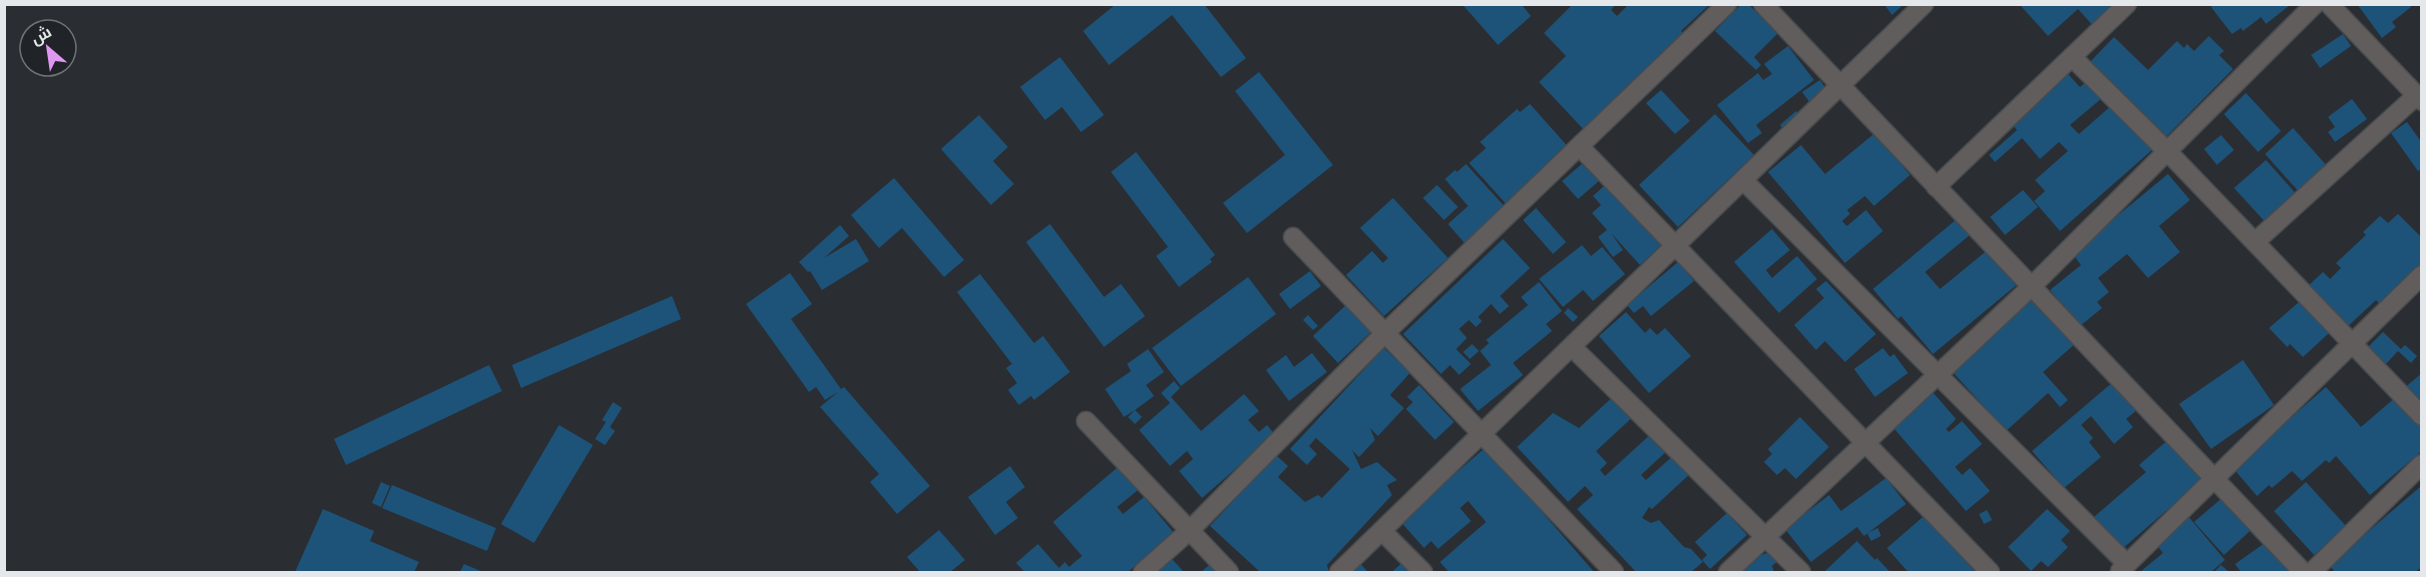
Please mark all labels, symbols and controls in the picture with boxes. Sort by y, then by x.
north arrow [18,18,78,78]
text: ش [28,23,55,49]

